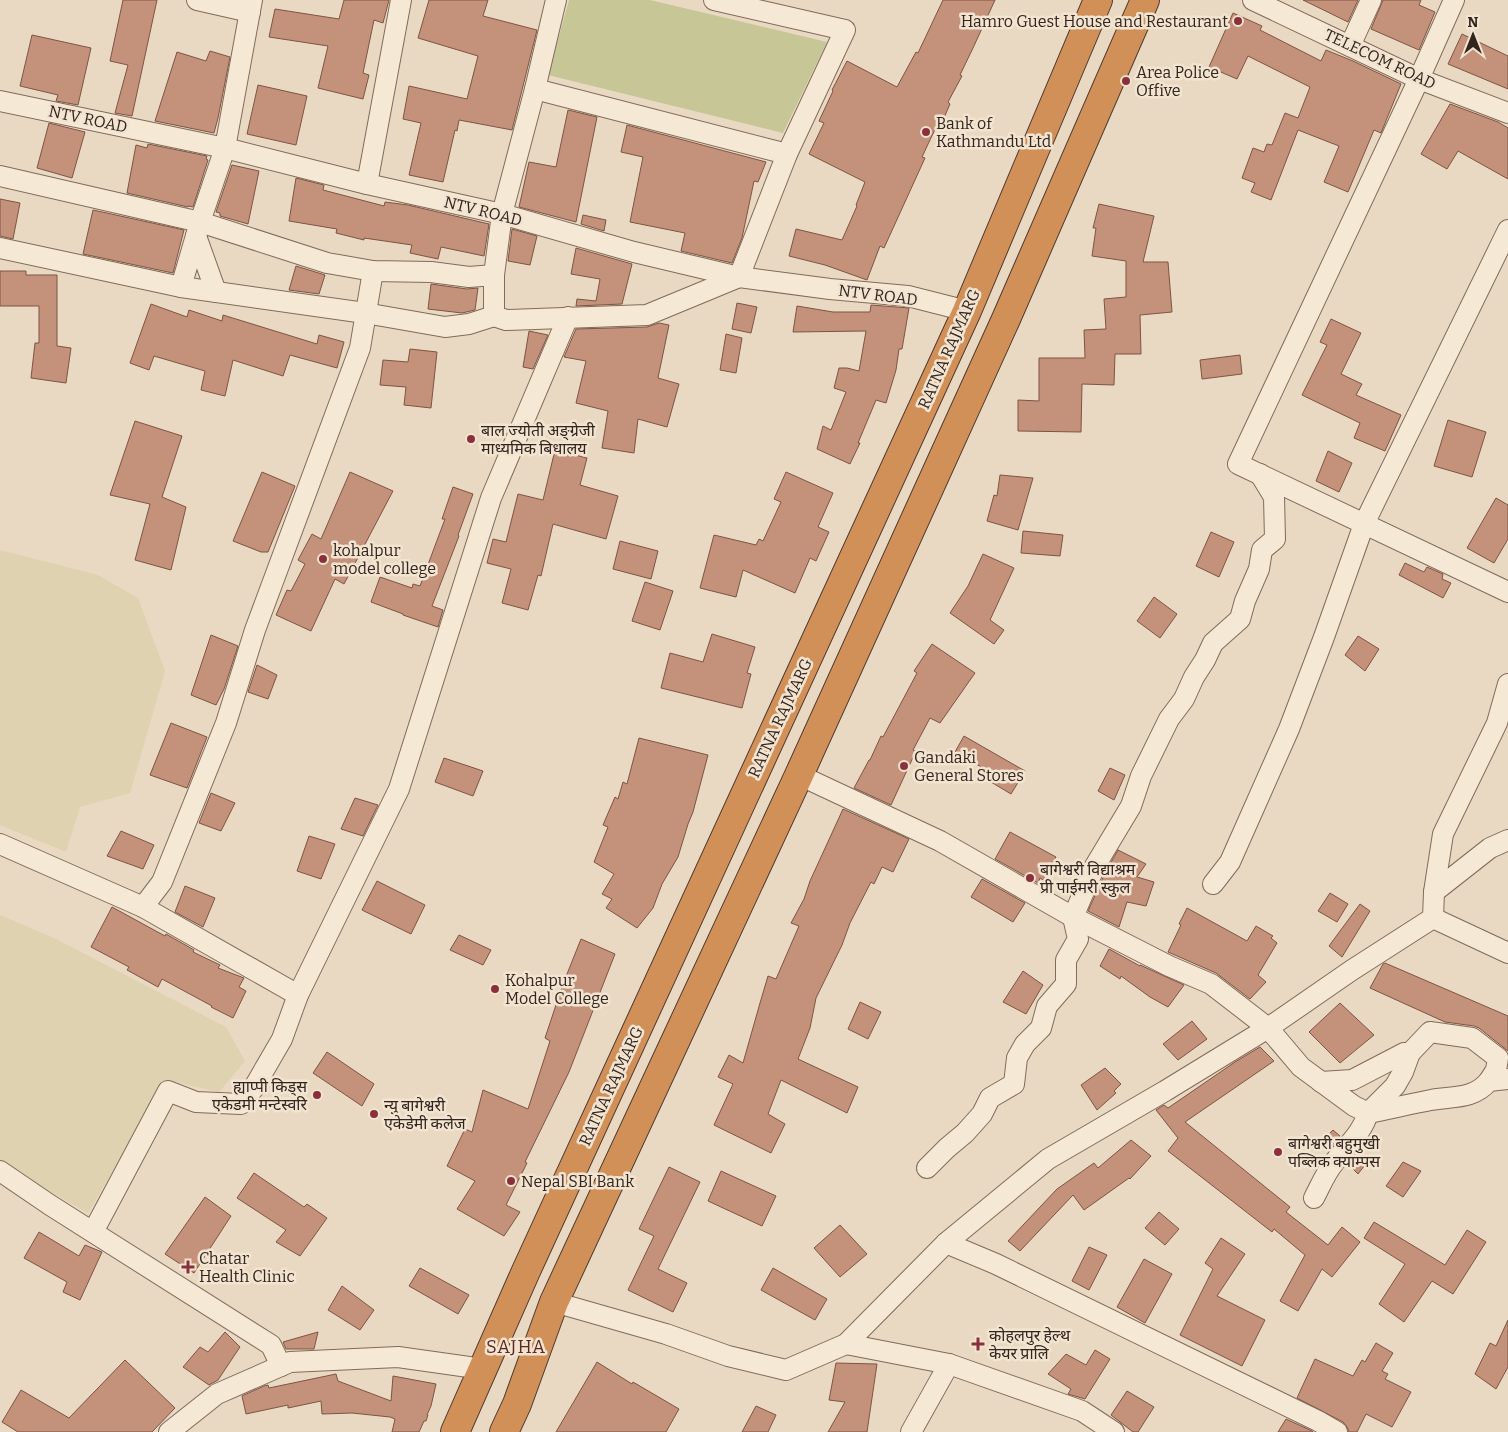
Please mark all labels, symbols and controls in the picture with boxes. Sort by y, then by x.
north arrow [1448,10,1498,60]
place label: Hamro Guest House and Restaurant [961,12,1228,31]
text: N [1468,14,1479,31]
marker: Hamro Guest House and Restaurant [1232,15,1244,27]
street label: TELECOM ROAD [1321,25,1439,93]
place label: Area Police Offive [1136,63,1219,100]
marker: Area Police Offive [1120,75,1132,87]
street label: NTV ROAD [47,101,129,137]
place label: Bank of Kathmandu Ltd [936,114,1052,151]
marker: Bank of Kathmandu Ltd [920,126,932,138]
street label: NTV ROAD [442,192,524,230]
street label: NTV ROAD [837,281,919,309]
street label: RATNA RAJMARG [914,286,984,412]
place label: बाल ज्योती अङ्ग्रेजी माध्यमिक बिधालय [481,421,596,458]
marker: बाल ज्योती अङ्ग्रेजी माध्यमिक बिधालय [465,433,477,445]
place label: kohalpur model college [333,541,436,578]
marker: kohalpur model college [317,553,329,565]
street label: RATNA RAJMARG [744,655,816,781]
place label: Gandaki General Stores [914,748,1024,785]
marker: Gandaki General Stores [898,760,910,772]
place label: बागेश्वरी विद्याश्रम प्री पाईमरी स्कुल [1040,860,1136,898]
marker: बागेश्वरी विद्याश्रम प्री पाईमरी स्कुल [1024,872,1036,884]
place label: Kohalpur Model College [505,971,609,1008]
marker: Kohalpur Model College [489,983,501,995]
street label: RATNA RAJMARG [575,1023,647,1149]
place label: ह्याप्पी किड्स एकेडमी मन्टेस्वरि [212,1077,308,1114]
marker: ह्याप्पी किड्स एकेडमी मन्टेस्वरि [311,1089,323,1101]
place label: न्यु बागेश्वरी एकेडेमी कलेज [384,1096,467,1133]
marker: न्यु बागेश्वरी एकेडेमी कलेज [368,1108,380,1120]
place label: बागेश्वरी बहुमुखी पब्लिक क्याम्पस [1288,1134,1381,1171]
marker: बागेश्वरी बहुमुखी पब्लिक क्याम्पस [1272,1146,1284,1158]
place label: Nepal SBI Bank [521,1172,634,1191]
marker: Nepal SBI Bank [505,1175,517,1187]
place label: Chatar Health Clinic [199,1249,295,1286]
marker: Chatar Health Clinic [181,1260,195,1274]
place label: कोहलपुर हेल्थ केयर प्रालि [989,1326,1071,1363]
district label: SAJHA [486,1336,546,1358]
marker: कोहलपुर हेल्थ केयर प्रालि [971,1337,985,1351]

